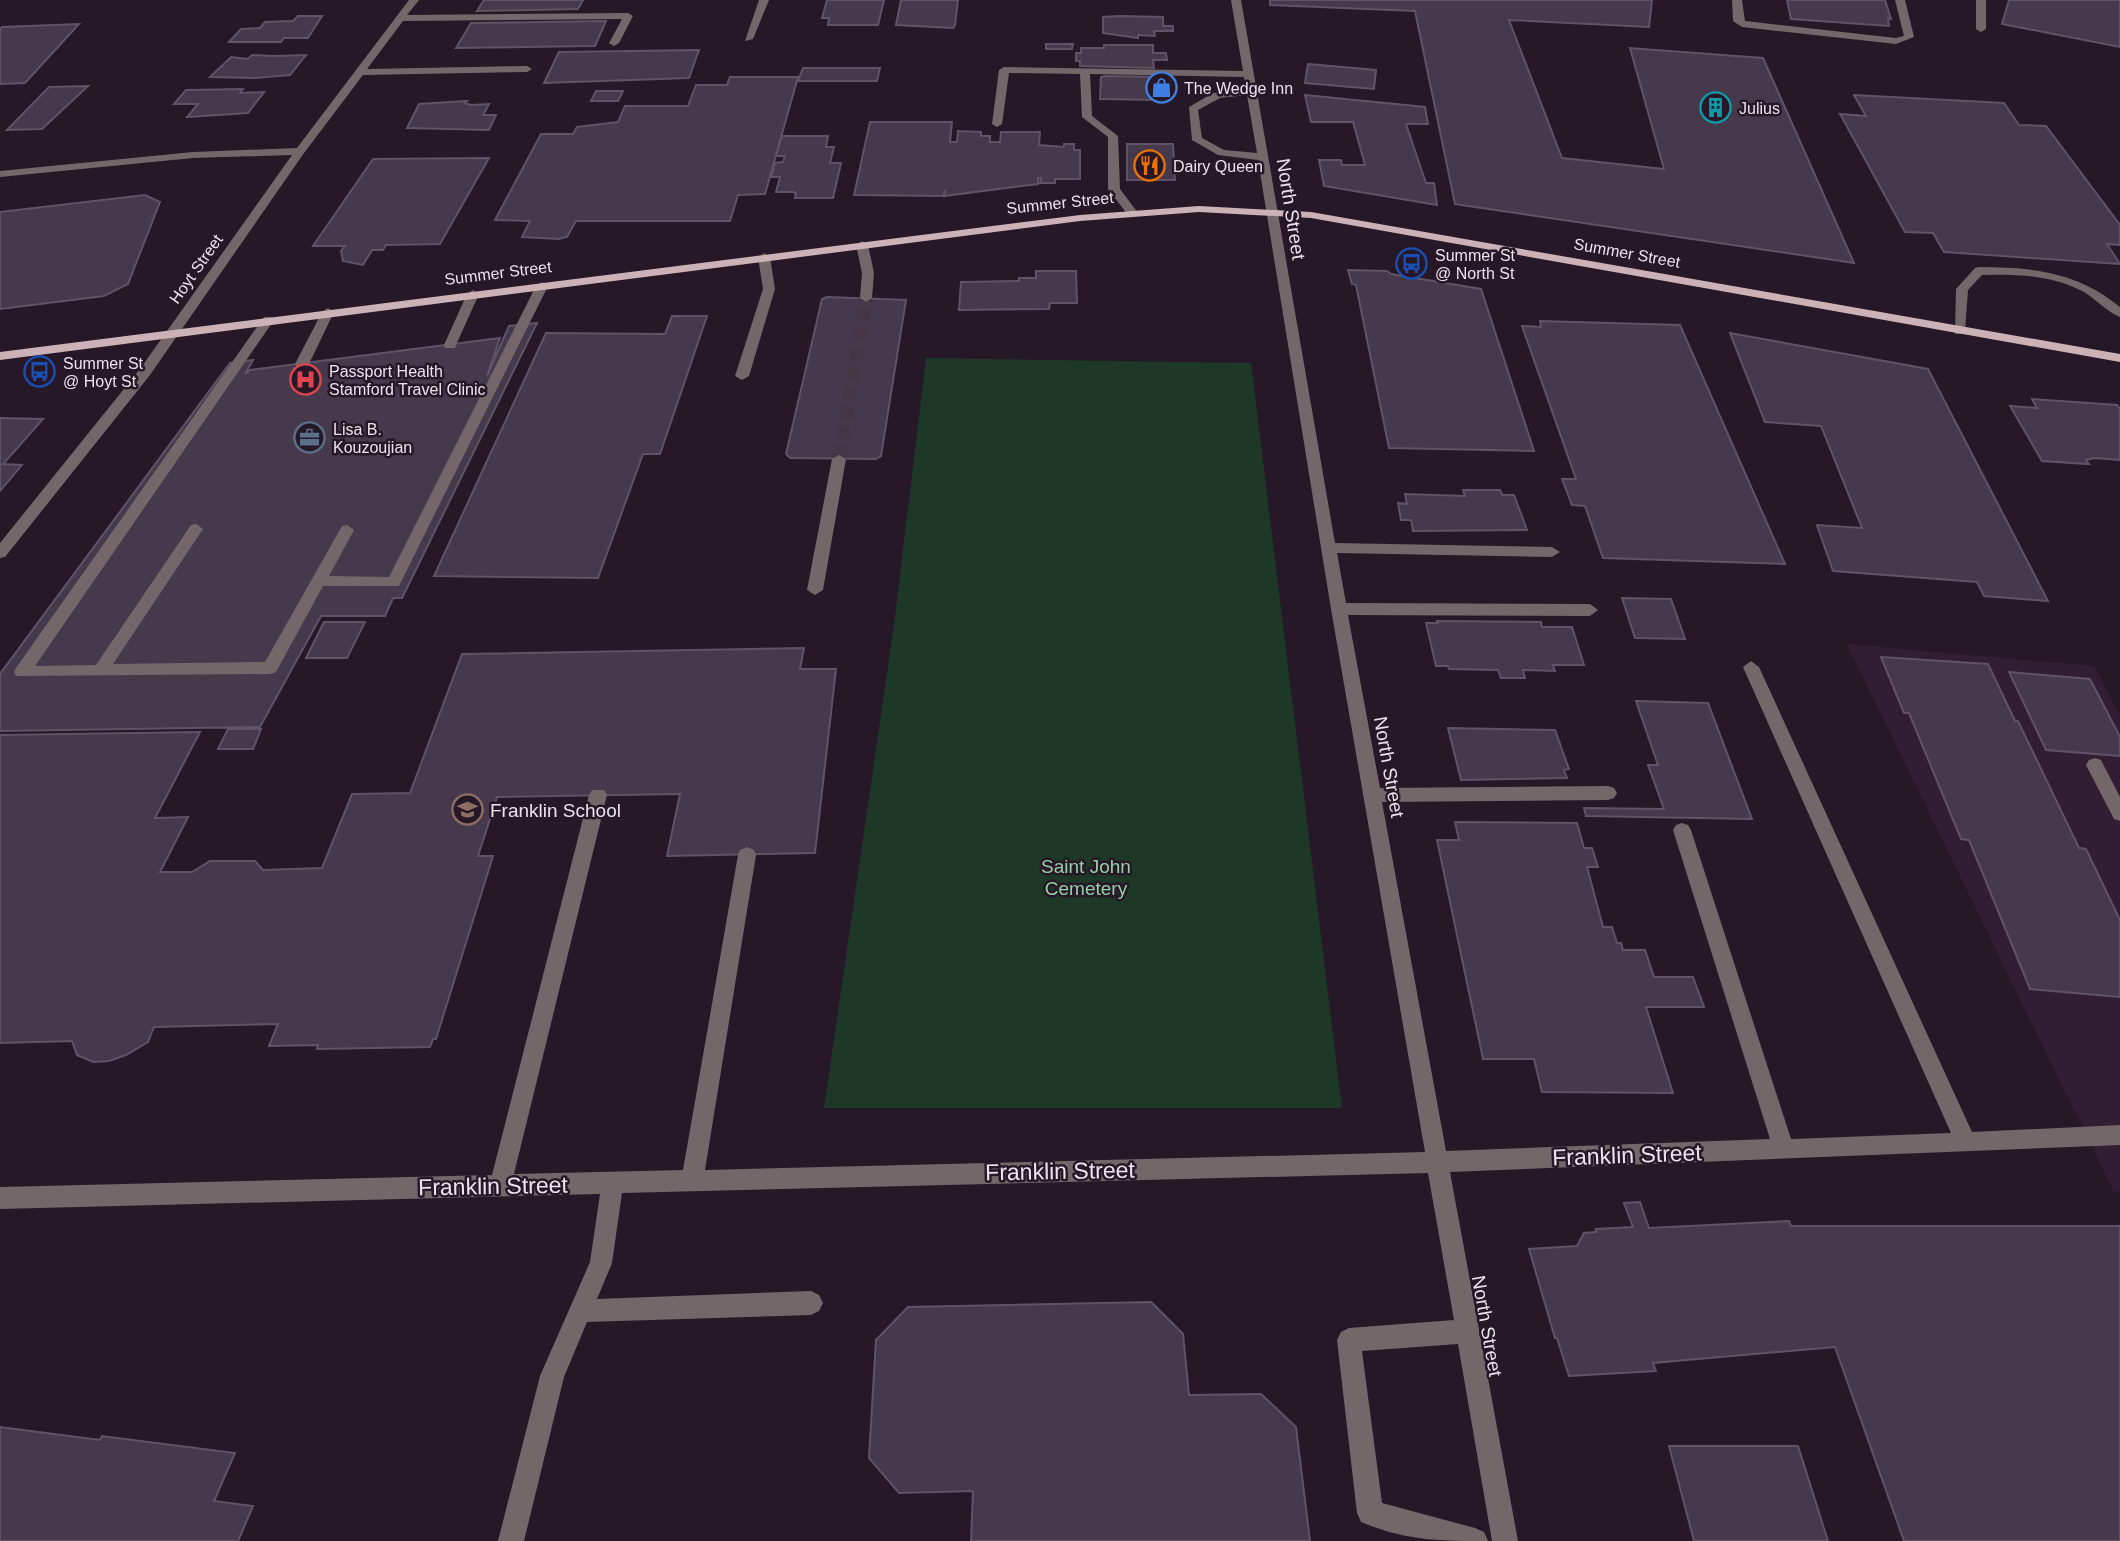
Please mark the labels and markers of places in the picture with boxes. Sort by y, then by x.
shop icon: The Wedge Inn [1144,71,1178,105]
place label: The Wedge Inn [1184,80,1293,97]
building icon: Julius [1699,91,1733,125]
place label: Julius [1739,100,1780,117]
restaurant icon: Dairy Queen [1133,149,1167,183]
place label: Dairy Queen [1173,158,1263,175]
bus stop icon: Summer St @ North St [1395,247,1429,281]
place label: Summer St @ North St [1435,247,1516,282]
bus stop icon: Summer St @ Hoyt St [23,355,57,389]
place label: Summer St @ Hoyt St [63,355,144,390]
hospital icon: Passport Health Stamford Travel Clinic [289,363,323,397]
place label: Passport Health Stamford Travel Clinic [329,363,486,398]
office icon: Lisa B. Kouzoujian [293,421,327,455]
place label: Lisa B. Kouzoujian [333,421,412,456]
school or university icon: Franklin School [450,793,484,827]
place label: Franklin School [490,800,621,821]

